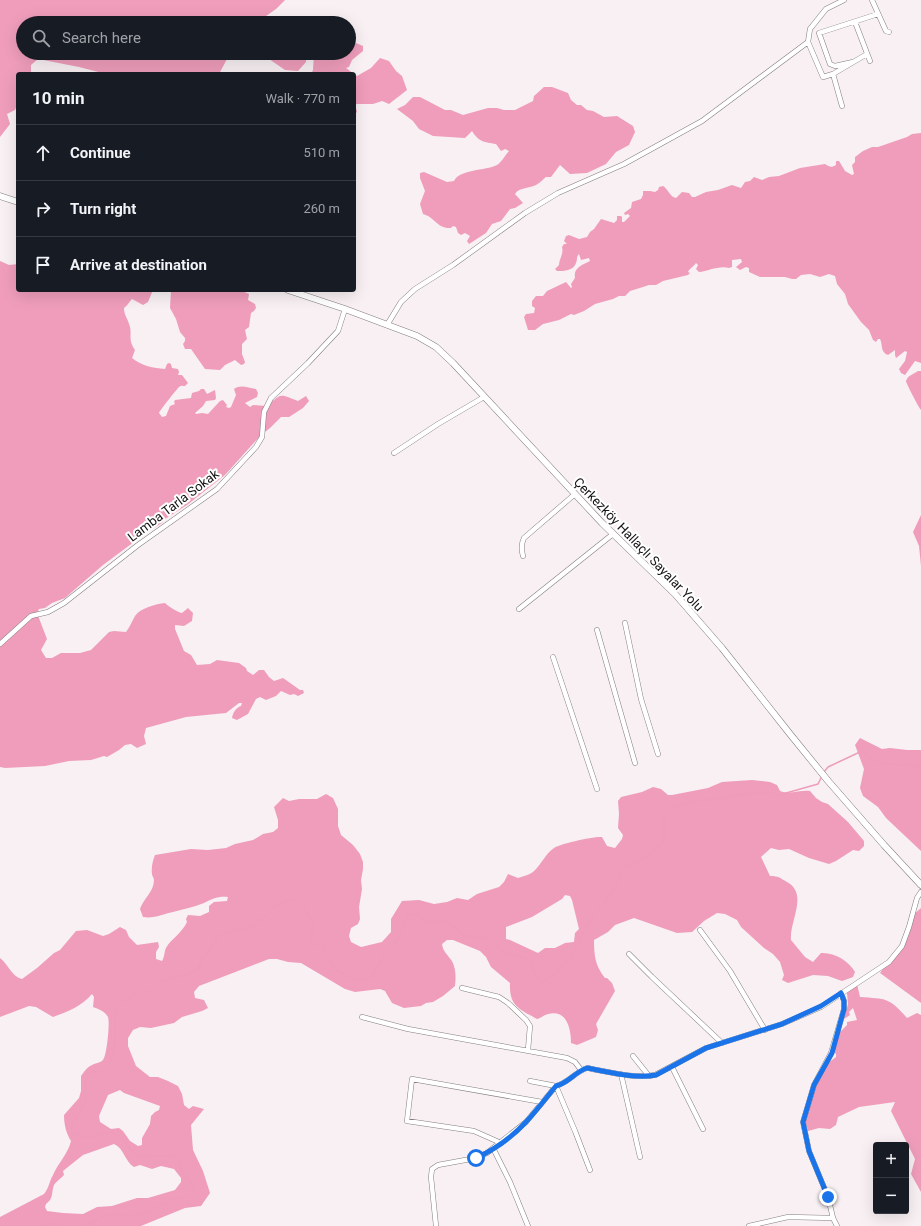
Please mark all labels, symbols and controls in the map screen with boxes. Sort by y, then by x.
search box [16,16,356,60]
icon: search [30,27,52,49]
text: Search here [62,29,141,47]
text: 10 min [32,88,85,108]
text: Walk · 770 m [265,91,340,106]
icon: ahead [32,142,54,164]
text: Continue [70,144,131,162]
text: 510 m [303,145,340,160]
icon: right [32,198,54,220]
text: Turn right [70,200,136,218]
text: 260 m [303,201,340,216]
icon: arrive [32,254,54,276]
text: Arrive at destination [70,256,207,274]
street label: Lamba Tarla Sokak [125,466,222,545]
street label: Çerkezköy Hallaçlı Sayalar Yolu [571,474,706,614]
map controls [873,1142,909,1214]
button: + [873,1142,909,1178]
route start [467,1149,485,1167]
button: − [873,1178,909,1214]
route end [819,1188,837,1206]

